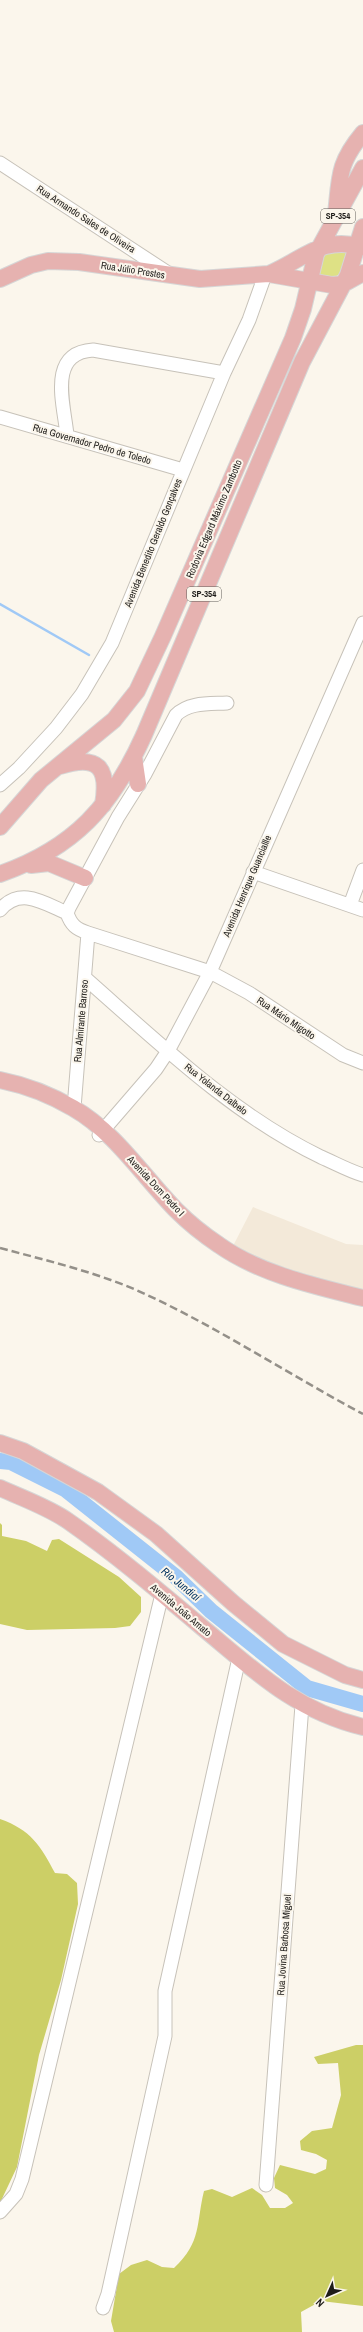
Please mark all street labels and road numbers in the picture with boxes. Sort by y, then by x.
street label: Rua Armando Sales de Oliveira [34,182,138,256]
road number: SP-354 [321,209,355,223]
street label: Rua Júlio Prestes [100,259,166,281]
street label: Rua Governador Pedro de Toledo [31,421,153,467]
street label: Rodovia Edgard Máximo Zambotto [183,457,245,580]
street label: Avenida Benedito Geraldo Gonçalves [121,477,185,610]
road number: SP-354 [187,587,221,601]
street label: Avenida Henrique Guanciallle [219,833,274,940]
street label: Rua Almirante Barroso [71,979,91,1063]
street label: Rua Mário Migotto [254,994,318,1043]
street label: Rua Yolanda Dalbelo [182,1060,251,1118]
street label: Avenida Dom Pedro I [124,1152,187,1219]
street label: Avenida João Amato [147,1580,214,1640]
street label: Rua Jovina Barbosa Miguel [274,1894,294,1996]

